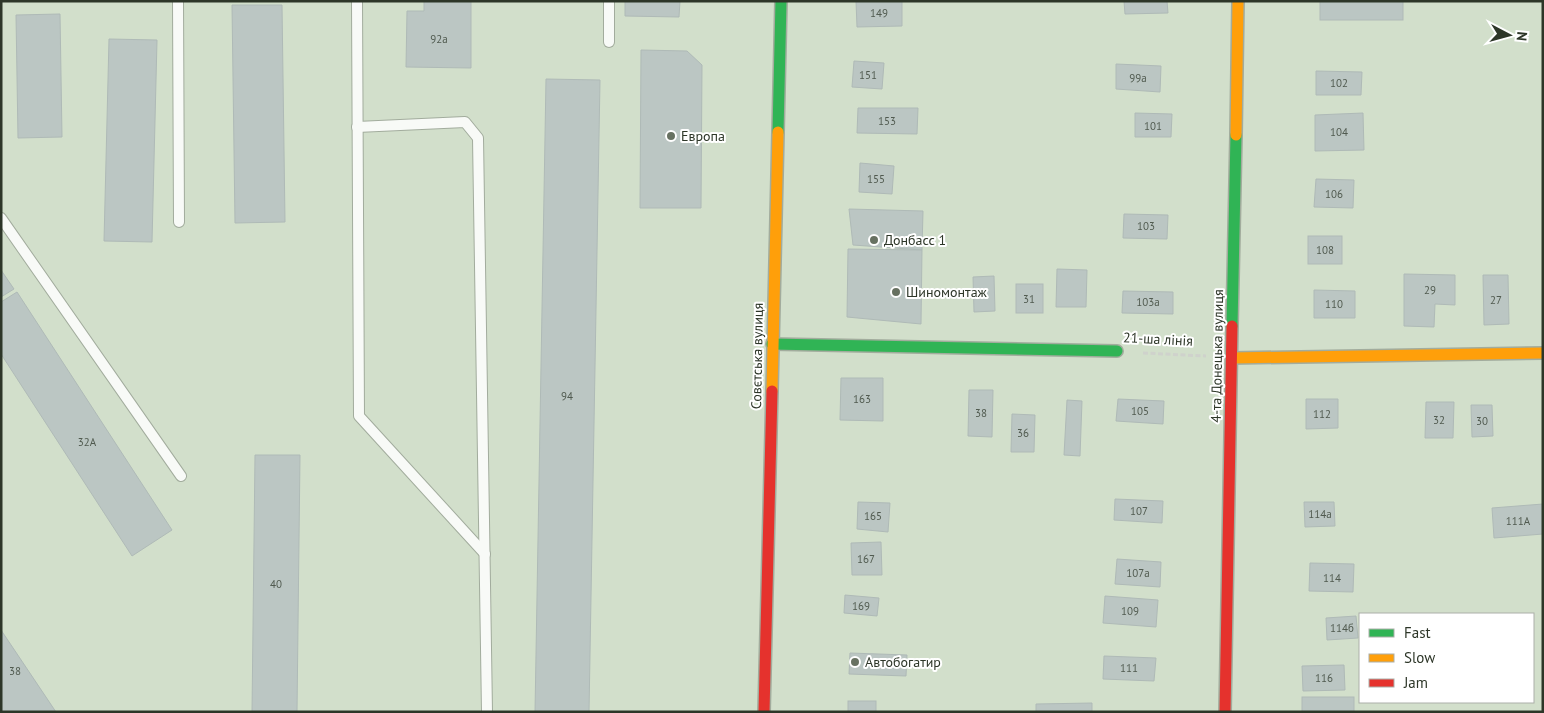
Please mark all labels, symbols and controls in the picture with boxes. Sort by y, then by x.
house number: 149 [870,6,888,20]
north arrow [1484,10,1534,60]
text: N [1512,31,1531,42]
house number: 92а [430,32,448,46]
house number: 151 [859,68,877,82]
house number: 99а [1129,71,1147,85]
house number: 102 [1330,76,1348,90]
house number: 153 [878,114,896,128]
house number: 101 [1144,119,1162,133]
house number: 104 [1330,125,1348,139]
place label: Европа [681,127,725,145]
marker: Европа [665,130,677,142]
house number: 155 [867,172,885,186]
house number: 106 [1325,187,1343,201]
house number: 103 [1137,219,1155,233]
place label: Донбасс 1 [884,231,946,249]
marker: Донбасс 1 [868,234,880,246]
house number: 108 [1316,243,1334,257]
place label: Шиномонтаж [906,283,988,301]
house number: 29 [1424,283,1436,297]
marker: Шиномонтаж [890,286,902,298]
street label: 4-та Донецька вулиця [1207,289,1227,423]
house number: 31 [1023,292,1035,306]
house number: 27 [1490,293,1502,307]
house number: 103а [1136,295,1160,309]
house number: 110 [1325,297,1343,311]
street label: Совєтська вулиця [747,303,767,409]
street label: 21-ша лінія [1123,328,1193,350]
house number: 94 [561,389,573,403]
house number: 163 [853,392,871,406]
house number: 105 [1131,404,1149,418]
house number: 38 [975,406,987,420]
house number: 112 [1313,407,1331,421]
house number: 32 [1433,413,1445,427]
house number: 30 [1476,414,1488,428]
house number: 36 [1017,426,1029,440]
house number: 32А [78,435,97,449]
house number: 107 [1130,504,1148,518]
house number: 114а [1308,507,1332,521]
house number: 165 [864,509,882,523]
house number: 111А [1506,514,1531,528]
house number: 167 [857,552,875,566]
house number: 107а [1126,566,1150,580]
house number: 114 [1323,571,1341,585]
house number: 40 [270,577,282,591]
house number: 169 [852,599,870,613]
house number: 109 [1121,604,1139,618]
legend [1359,613,1534,703]
house number: 114б [1330,621,1354,635]
text: Fast [1404,623,1431,642]
text: Slow [1404,648,1435,667]
place label: Автобогатир [865,653,941,671]
marker: Автобогатир [849,656,861,668]
house number: 111 [1120,661,1138,675]
house number: 38 [9,664,21,678]
house number: 116 [1315,671,1333,685]
text: Jam [1403,673,1428,692]

